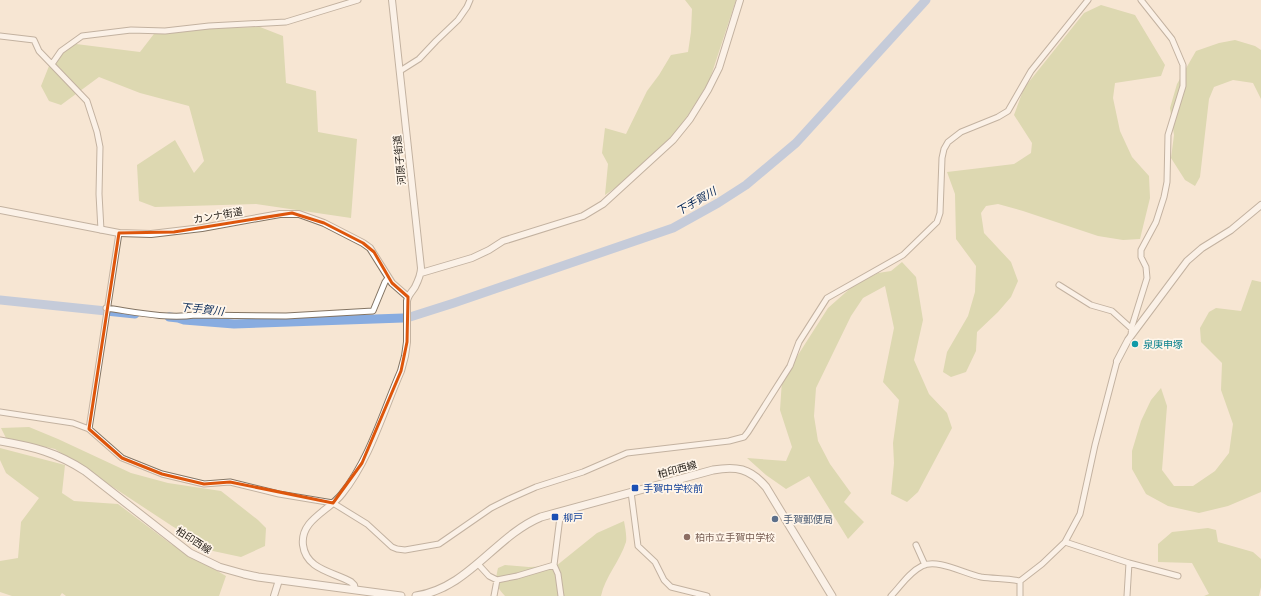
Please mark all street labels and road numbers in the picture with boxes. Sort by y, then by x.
street label: 河原子街道 [389,134,409,186]
street label: カンナ街道 [192,204,244,226]
street label: 柏印西線 [656,457,698,481]
street label: 柏印西線 [173,523,215,557]

